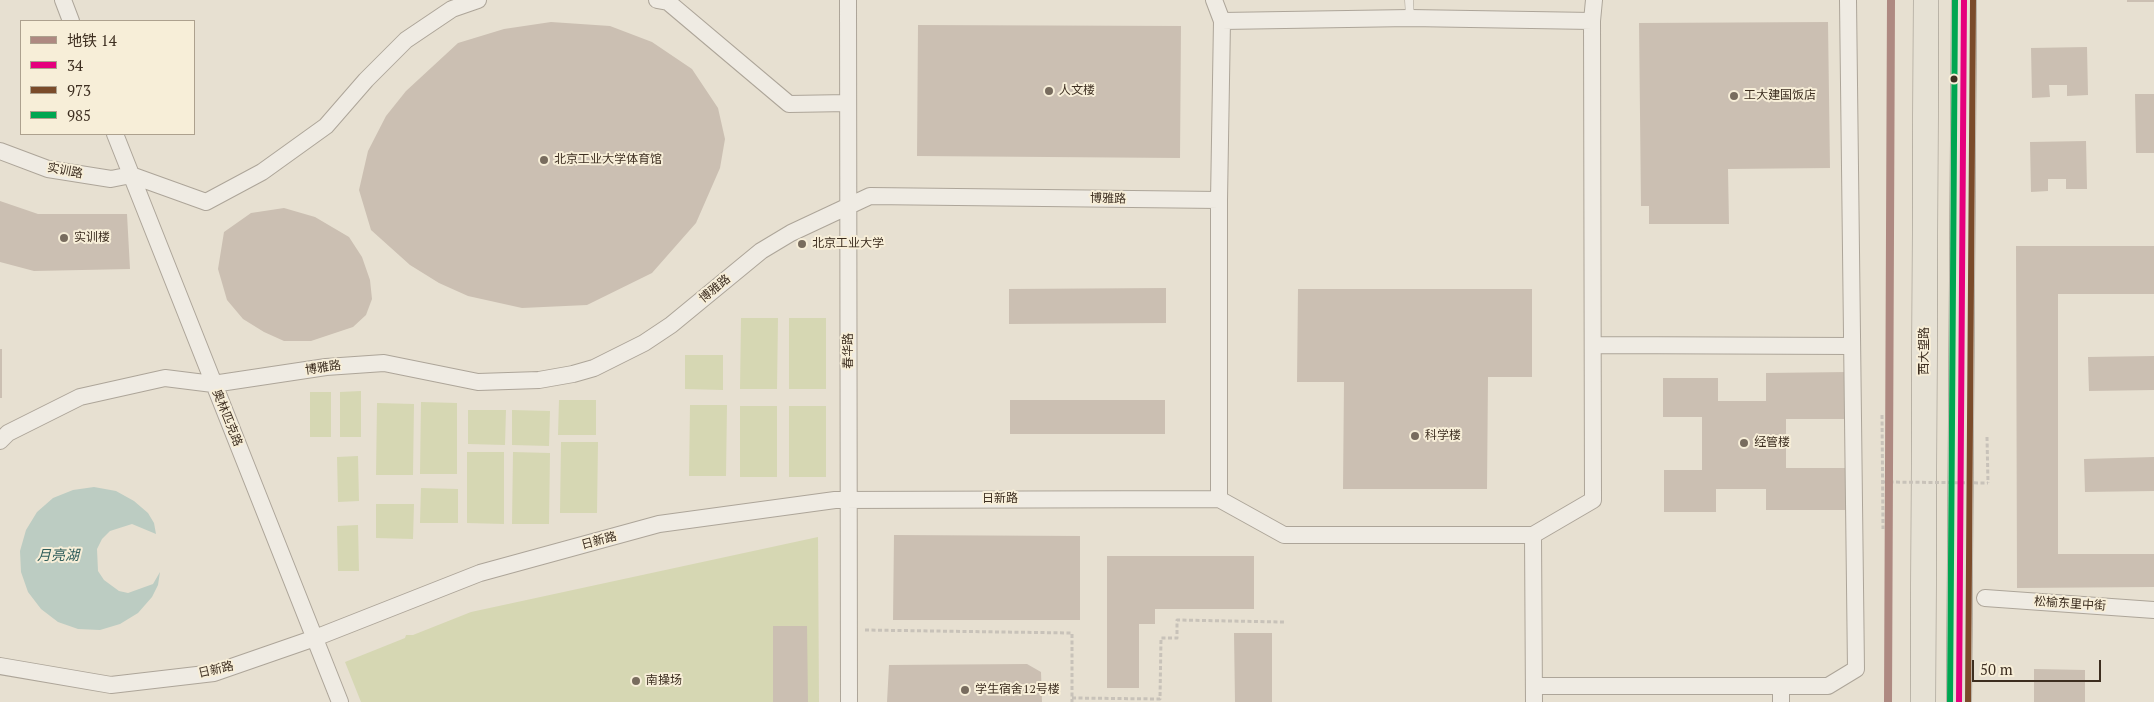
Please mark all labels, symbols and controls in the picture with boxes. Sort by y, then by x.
legend [20,20,195,135]
text: 地铁 14 [67,30,117,50]
text: 34 [67,55,83,75]
unlabelled marker [1949,74,1959,84]
text: 973 [67,80,91,100]
place label: 人文楼 [1059,84,1095,98]
marker: 人文楼 [1043,85,1055,97]
place label: 工大建国饭店 [1744,89,1816,103]
marker: 工大建国饭店 [1728,90,1740,102]
text: 985 [67,105,91,125]
place label: 北京工业大学体育馆 [554,153,662,167]
marker: 北京工业大学体育馆 [538,154,550,166]
street label: 实训路 [46,160,84,182]
street label: 博雅路 [1090,191,1126,207]
place label: 实训楼 [74,231,110,245]
marker: 实训楼 [58,232,70,244]
place label: 北京工业大学 [812,237,884,251]
marker: 北京工业大学 [796,238,808,250]
street label: 博雅路 [696,272,734,306]
street label: 西大望路 [1918,327,1932,375]
street label: 春华路 [842,333,856,369]
street label: 博雅路 [304,358,342,378]
street label: 奥林匹克路 [209,387,245,449]
place label: 科学楼 [1425,429,1461,443]
marker: 科学楼 [1409,430,1421,442]
place label: 经管楼 [1754,436,1790,450]
marker: 经管楼 [1738,437,1750,449]
street label: 日新路 [982,492,1018,506]
street label: 日新路 [580,529,618,553]
water label: 月亮湖 [37,548,79,564]
street label: 松榆东里中街 [2034,594,2106,614]
scale bar [1974,650,2103,682]
street label: 日新路 [197,659,235,681]
text: 50 m [1980,659,2013,679]
place label: 南操场 [646,674,682,688]
marker: 南操场 [630,675,642,687]
place label: 学生宿舍12号楼 [975,683,1060,697]
marker: 学生宿舍12号楼 [959,684,971,696]

